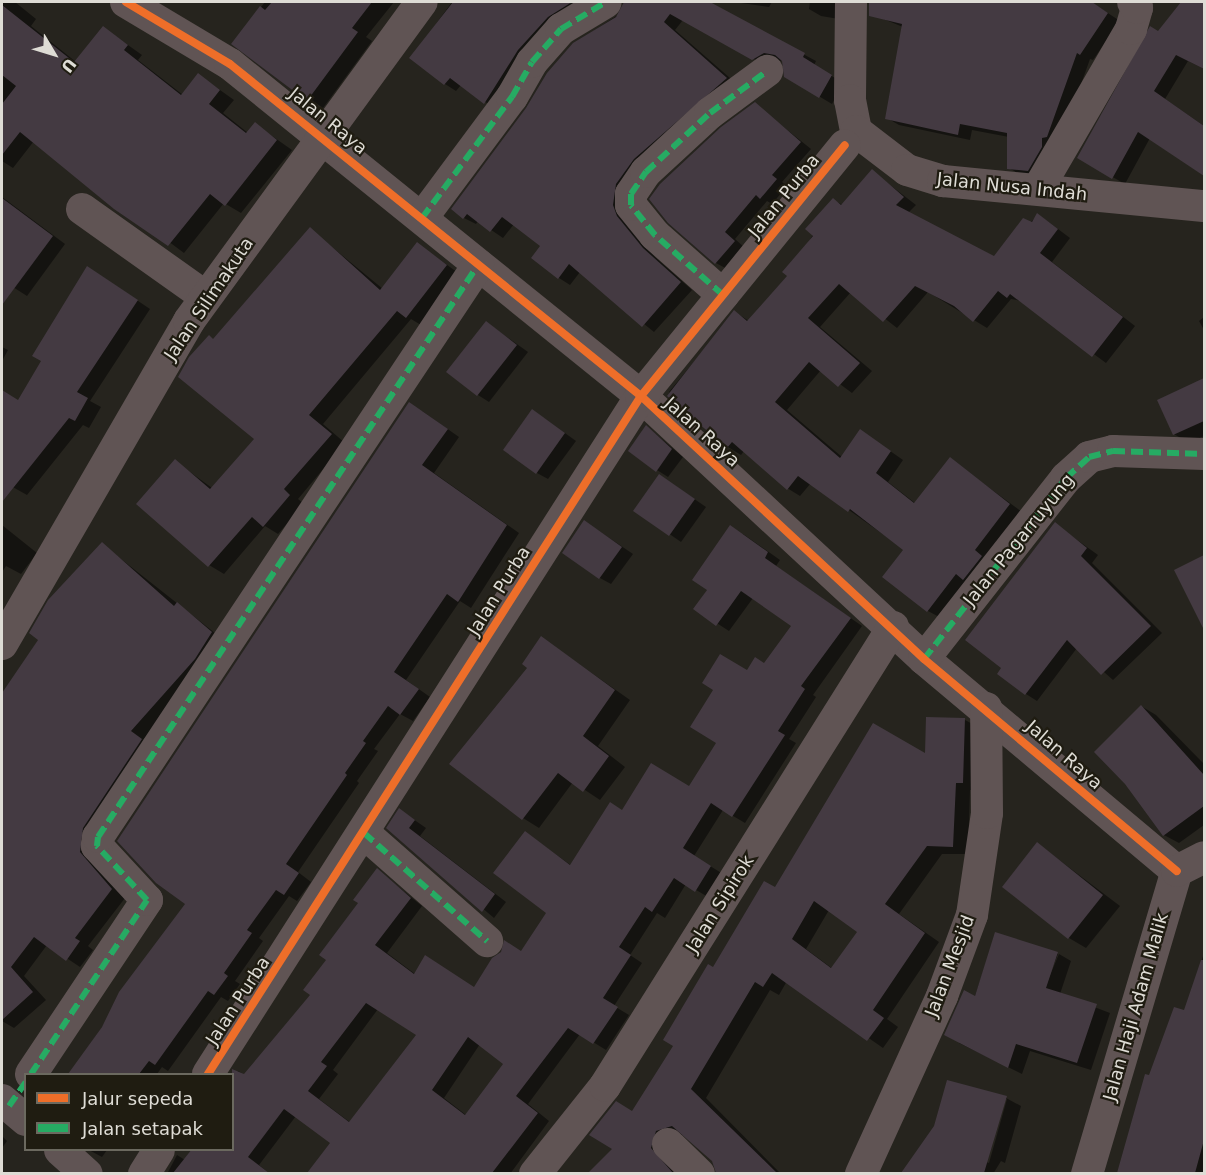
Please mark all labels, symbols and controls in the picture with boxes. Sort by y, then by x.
north arrow [24,24,84,84]
text: U [57,54,80,76]
street label: Jalan Raya [285,83,371,159]
street label: Jalan Purba [744,150,824,242]
street label: Jalan Nusa Indah [936,168,1088,206]
street label: Jalan Silimakuta [160,233,258,365]
street label: Jalan Raya [660,392,744,472]
street label: Jalan Pagarruyung [959,470,1079,610]
street label: Jalan Purba [463,542,535,640]
street label: Jalan Raya [1021,716,1107,794]
street label: Jalan Sipirok [681,851,759,957]
street label: Jalan Haji Adam Malik [1099,911,1173,1103]
street label: Jalan Mesjid [921,912,979,1020]
street label: Jalan Purba [201,953,275,1049]
legend [24,1073,234,1151]
text: Jalur sepeda [82,1088,193,1109]
text: Jalan setapak [82,1118,203,1139]

